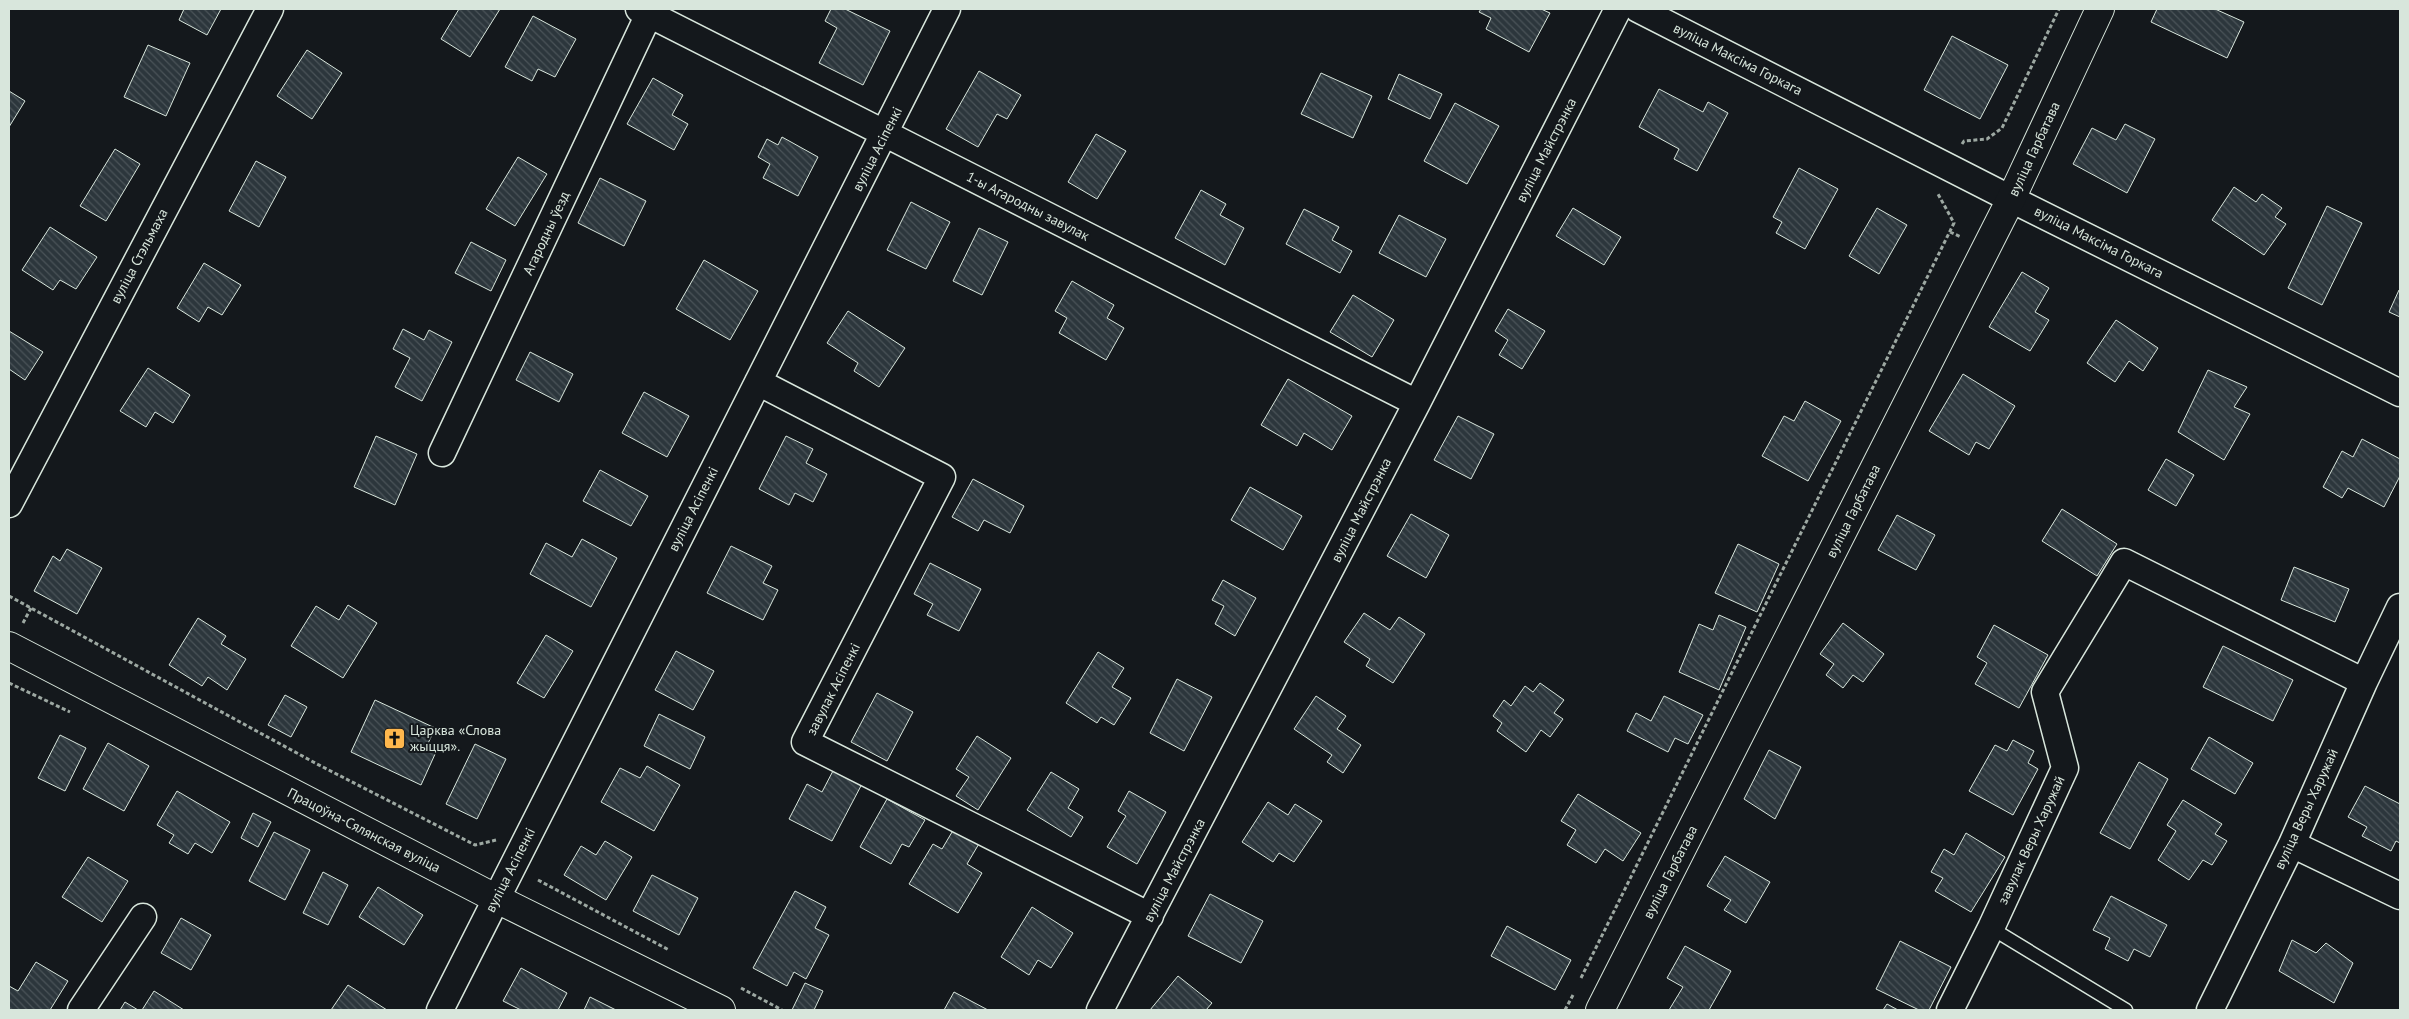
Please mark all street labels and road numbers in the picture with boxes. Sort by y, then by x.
street label: вуліца Максіма Горкага [1671,19,1806,99]
street label: вуліца Майстрэнка [1512,95,1580,205]
street label: вуліца Гарбатава [2004,99,2064,199]
street label: вуліца Асіпенкі [848,104,906,194]
street label: 1-ы Агародны завулак [963,167,1093,245]
street label: Агародны ўезд [519,188,574,278]
street label: вуліца Максіма Горкага [2032,202,2167,282]
street label: вуліца Стэльмаха [106,205,172,307]
street label: вуліца Майстрэнка [1327,455,1395,565]
street label: вуліца Гарбатава [1822,461,1884,561]
street label: вуліца Асіпенкі [664,464,722,554]
street label: завулак Асіпенкі [802,640,864,738]
street label: вуліца Веры Харужай [2270,746,2342,872]
street label: завулак Веры Харужай [1993,773,2069,907]
street label: Працоўна-Сялянская вуліца [284,783,444,877]
street label: вуліца Майстрэнка [1139,815,1209,925]
street label: вуліца Гарбатава [1639,822,1701,922]
street label: вуліца Асіпенкі [481,825,539,915]

